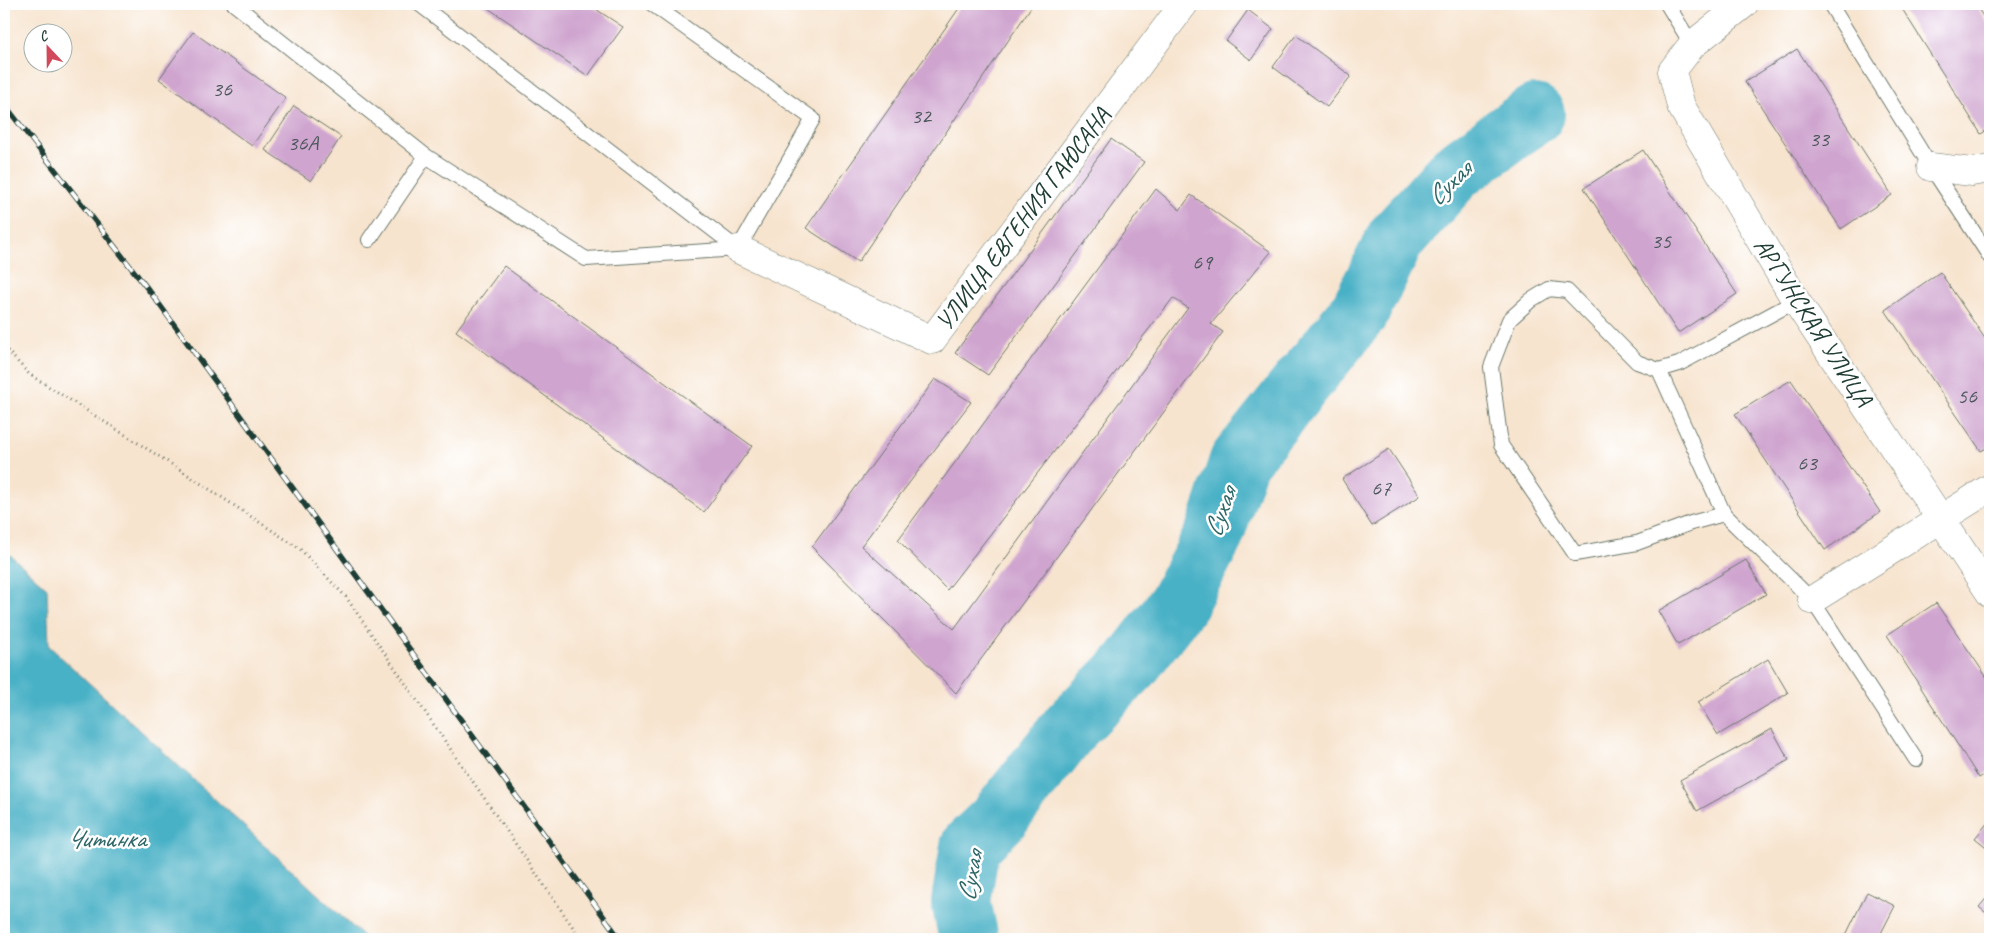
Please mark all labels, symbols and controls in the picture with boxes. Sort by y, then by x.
north arrow [22,22,72,72]
text: С [37,26,52,46]
house number: 36 [212,75,233,103]
street label: УЛИЦА ЕВГЕНИЯ ГАЮСАНА [929,101,1118,337]
house number: 32 [911,102,933,130]
house number: 33 [1809,125,1831,153]
house number: 36А [288,129,319,157]
water label: Сухая [1420,151,1481,212]
house number: 35 [1651,227,1672,255]
street label: АРГУНСКАЯ УЛИЦА [1747,232,1880,414]
house number: 69 [1192,248,1214,276]
house number: 56 [1957,382,1978,410]
house number: 63 [1797,449,1819,477]
house number: 67 [1371,474,1392,502]
water label: Сухая [1196,479,1245,541]
water label: Читинка [67,822,149,855]
water label: Сухая [949,845,991,903]

